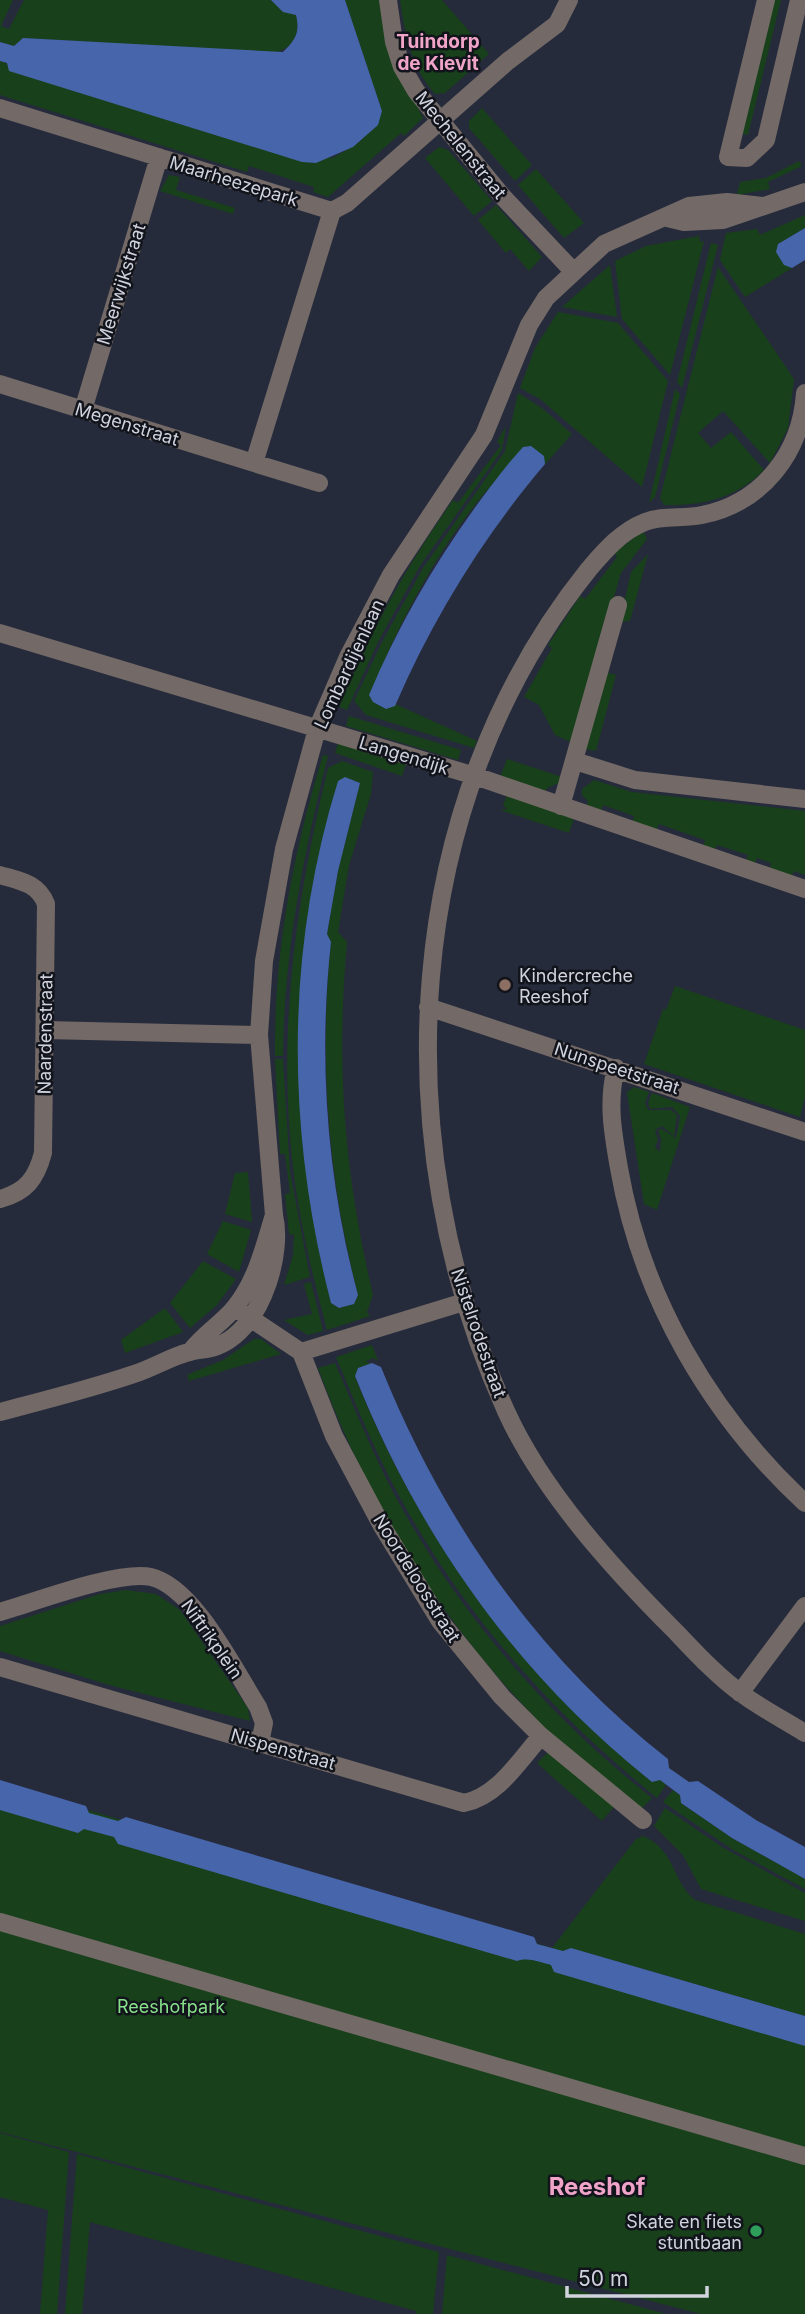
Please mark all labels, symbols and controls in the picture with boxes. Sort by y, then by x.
district label: Tuindorp de Kievit [396,30,480,75]
street label: Mechelenstraat [411,87,511,203]
street label: Maarheezepark [167,151,301,211]
street label: Meerwijkstraat [93,221,149,347]
street label: Megenstraat [73,398,181,450]
street label: Lombardijenlaan [310,596,388,732]
street label: Langendijk [357,731,452,779]
place label: Kindercreche Reeshof [519,965,633,1007]
street label: Naardenstraat [33,973,57,1095]
marker: Kindercreche Reeshof [497,977,513,993]
street label: Nunspeetstraat [552,1038,682,1098]
street label: Nistelrodestraat [447,1266,511,1400]
street label: Noordeloosstraat [369,1510,465,1646]
street label: Niftrikplein [177,1595,247,1683]
street label: Nispenstraat [228,1724,338,1774]
park label: Reeshofpark [117,1996,225,2017]
district label: Reeshof [549,2172,646,2201]
place label: Skate en fiets stuntbaan [626,2211,742,2253]
marker: Skate en fiets stuntbaan [748,2223,764,2239]
scale bar [567,2254,707,2298]
text: 50 m [578,2266,628,2291]

